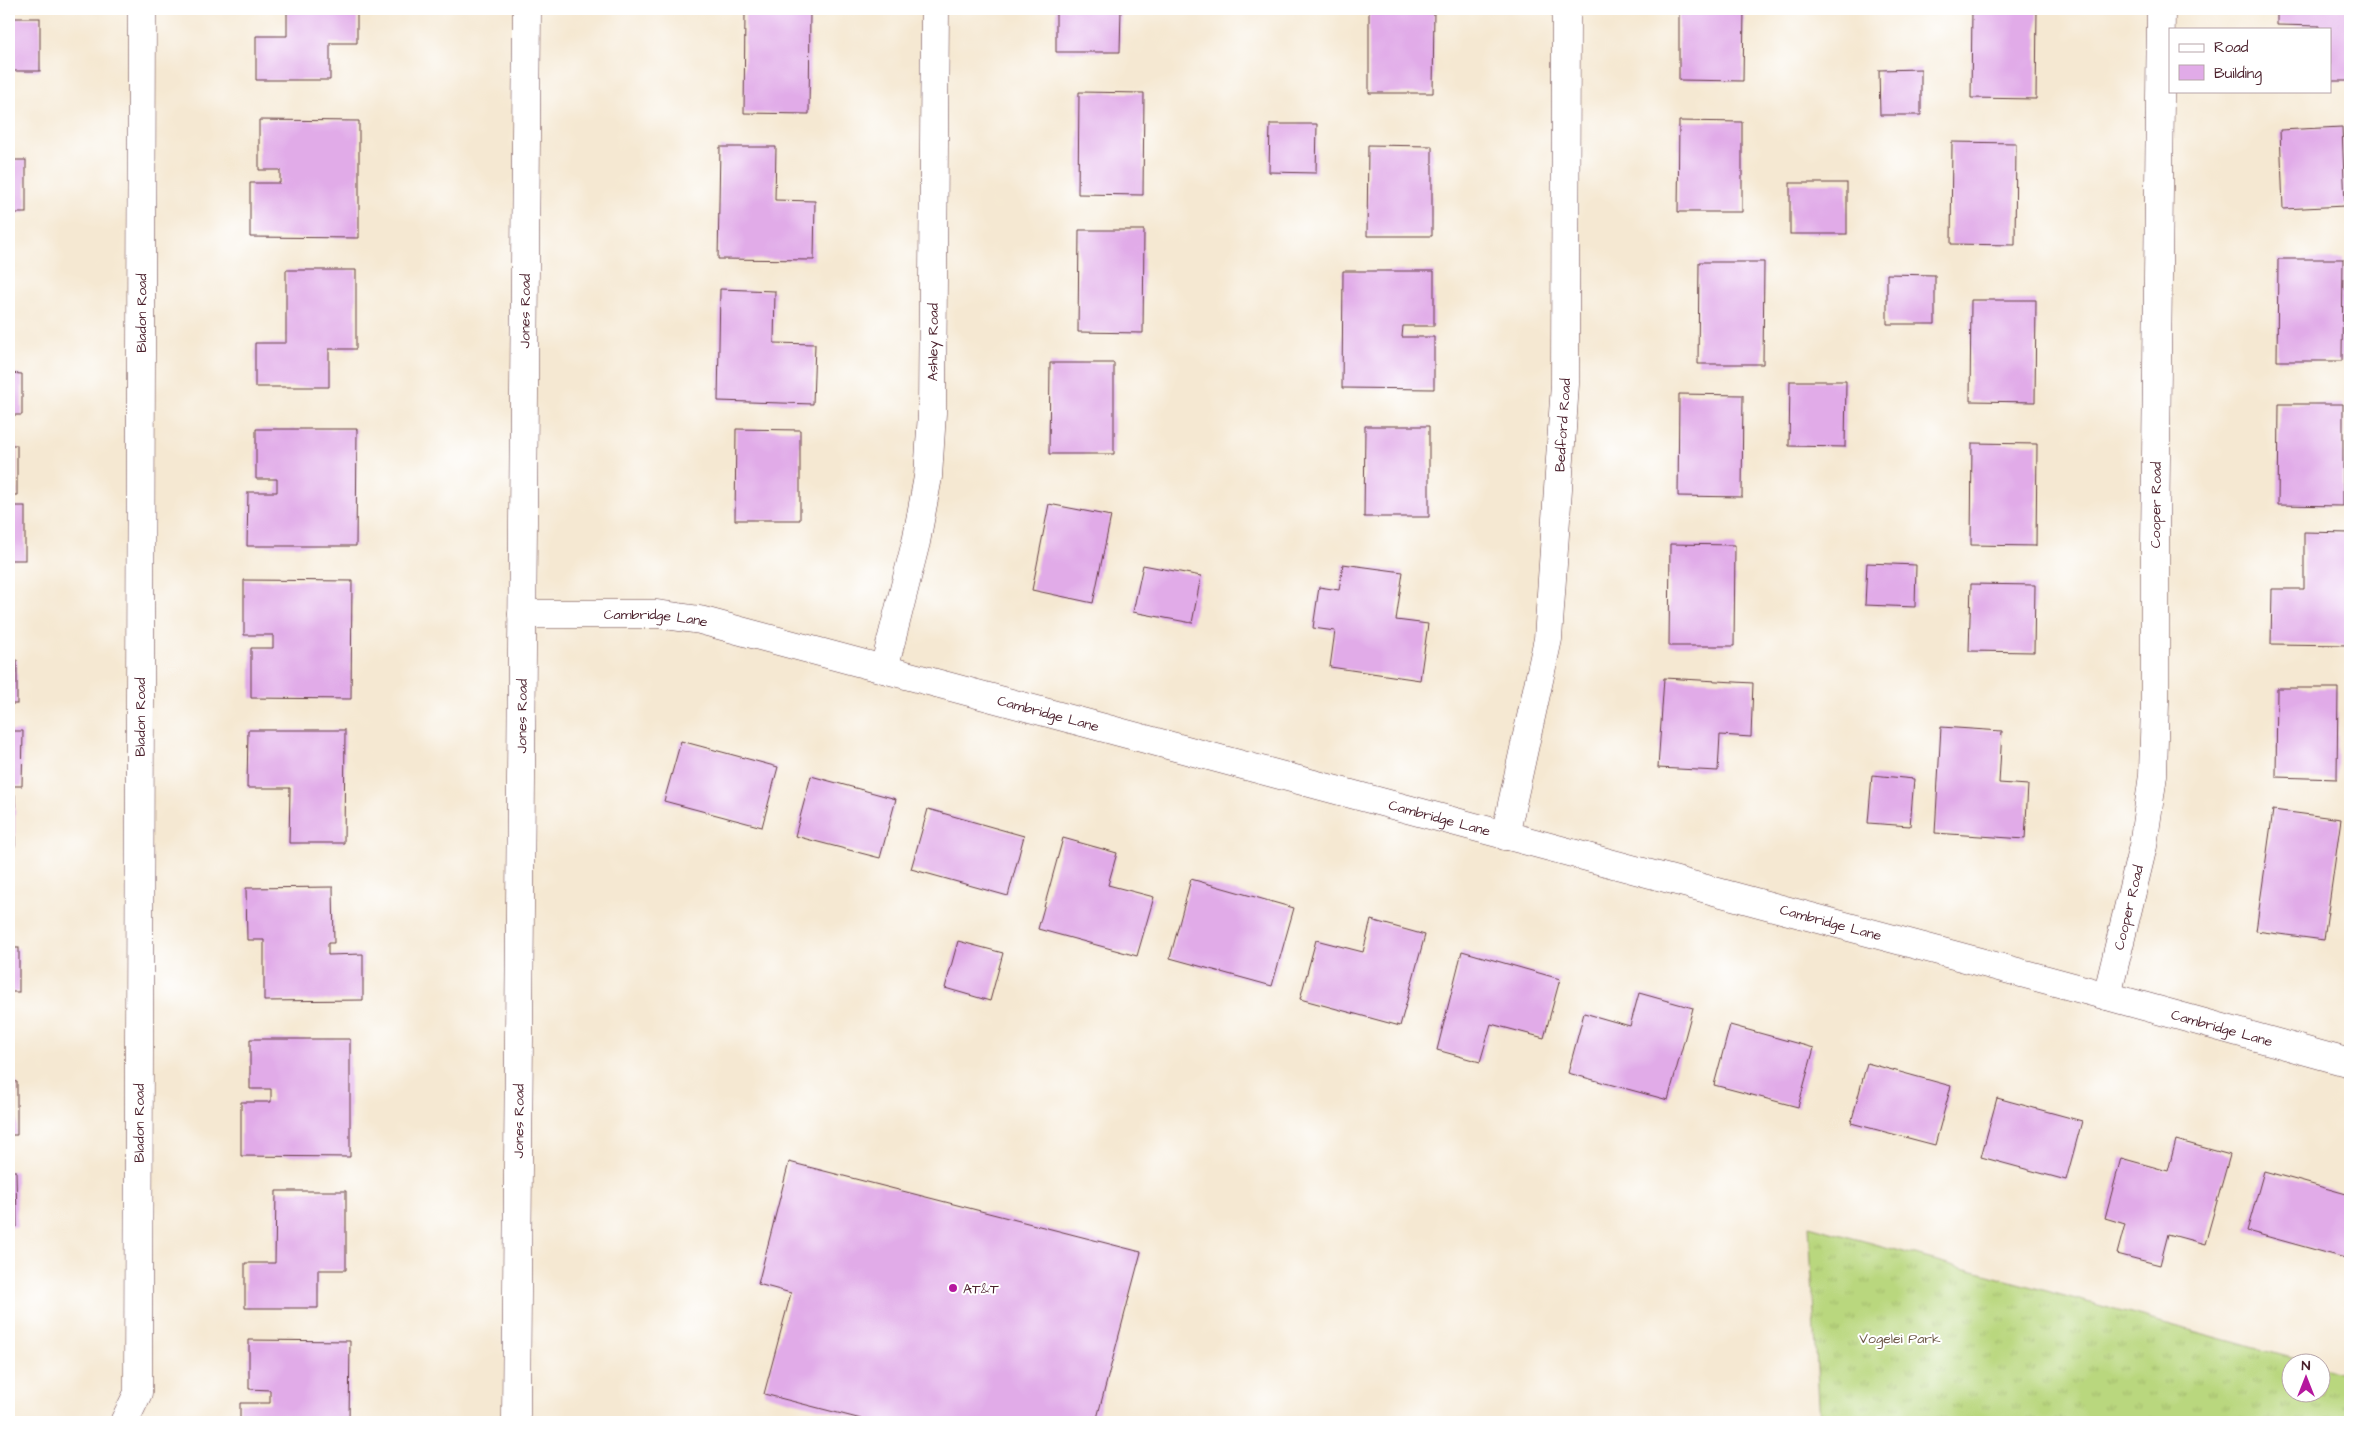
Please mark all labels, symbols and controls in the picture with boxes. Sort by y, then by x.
legend [2169,28,2332,92]
text: Road [2214,37,2249,58]
text: Building [2214,63,2262,85]
street label: Bladon Road [132,274,152,353]
street label: Jones Road [515,274,536,348]
street label: Ashley Road [923,303,944,381]
street label: Bedford Road [1550,378,1576,473]
street label: Cooper Road [2146,462,2167,548]
street label: Cambridge Lane [604,605,710,633]
street label: Bladon Road [131,678,151,757]
street label: Jones Road [512,679,533,753]
street label: Cambridge Lane [995,691,1102,737]
street label: Cambridge Lane [1386,795,1493,842]
street label: Cooper Road [2109,863,2149,952]
street label: Cambridge Lane [1777,900,1884,946]
street label: Cambridge Lane [2169,1005,2275,1052]
street label: Bladon Road [130,1084,150,1163]
street label: Jones Road [509,1084,530,1158]
place label: AT&T [963,1279,999,1299]
marker: AT&T [947,1282,959,1294]
park label: Vogelei Park [1859,1329,1941,1349]
north arrow [2282,1354,2332,1404]
text: N [2302,1356,2311,1376]

